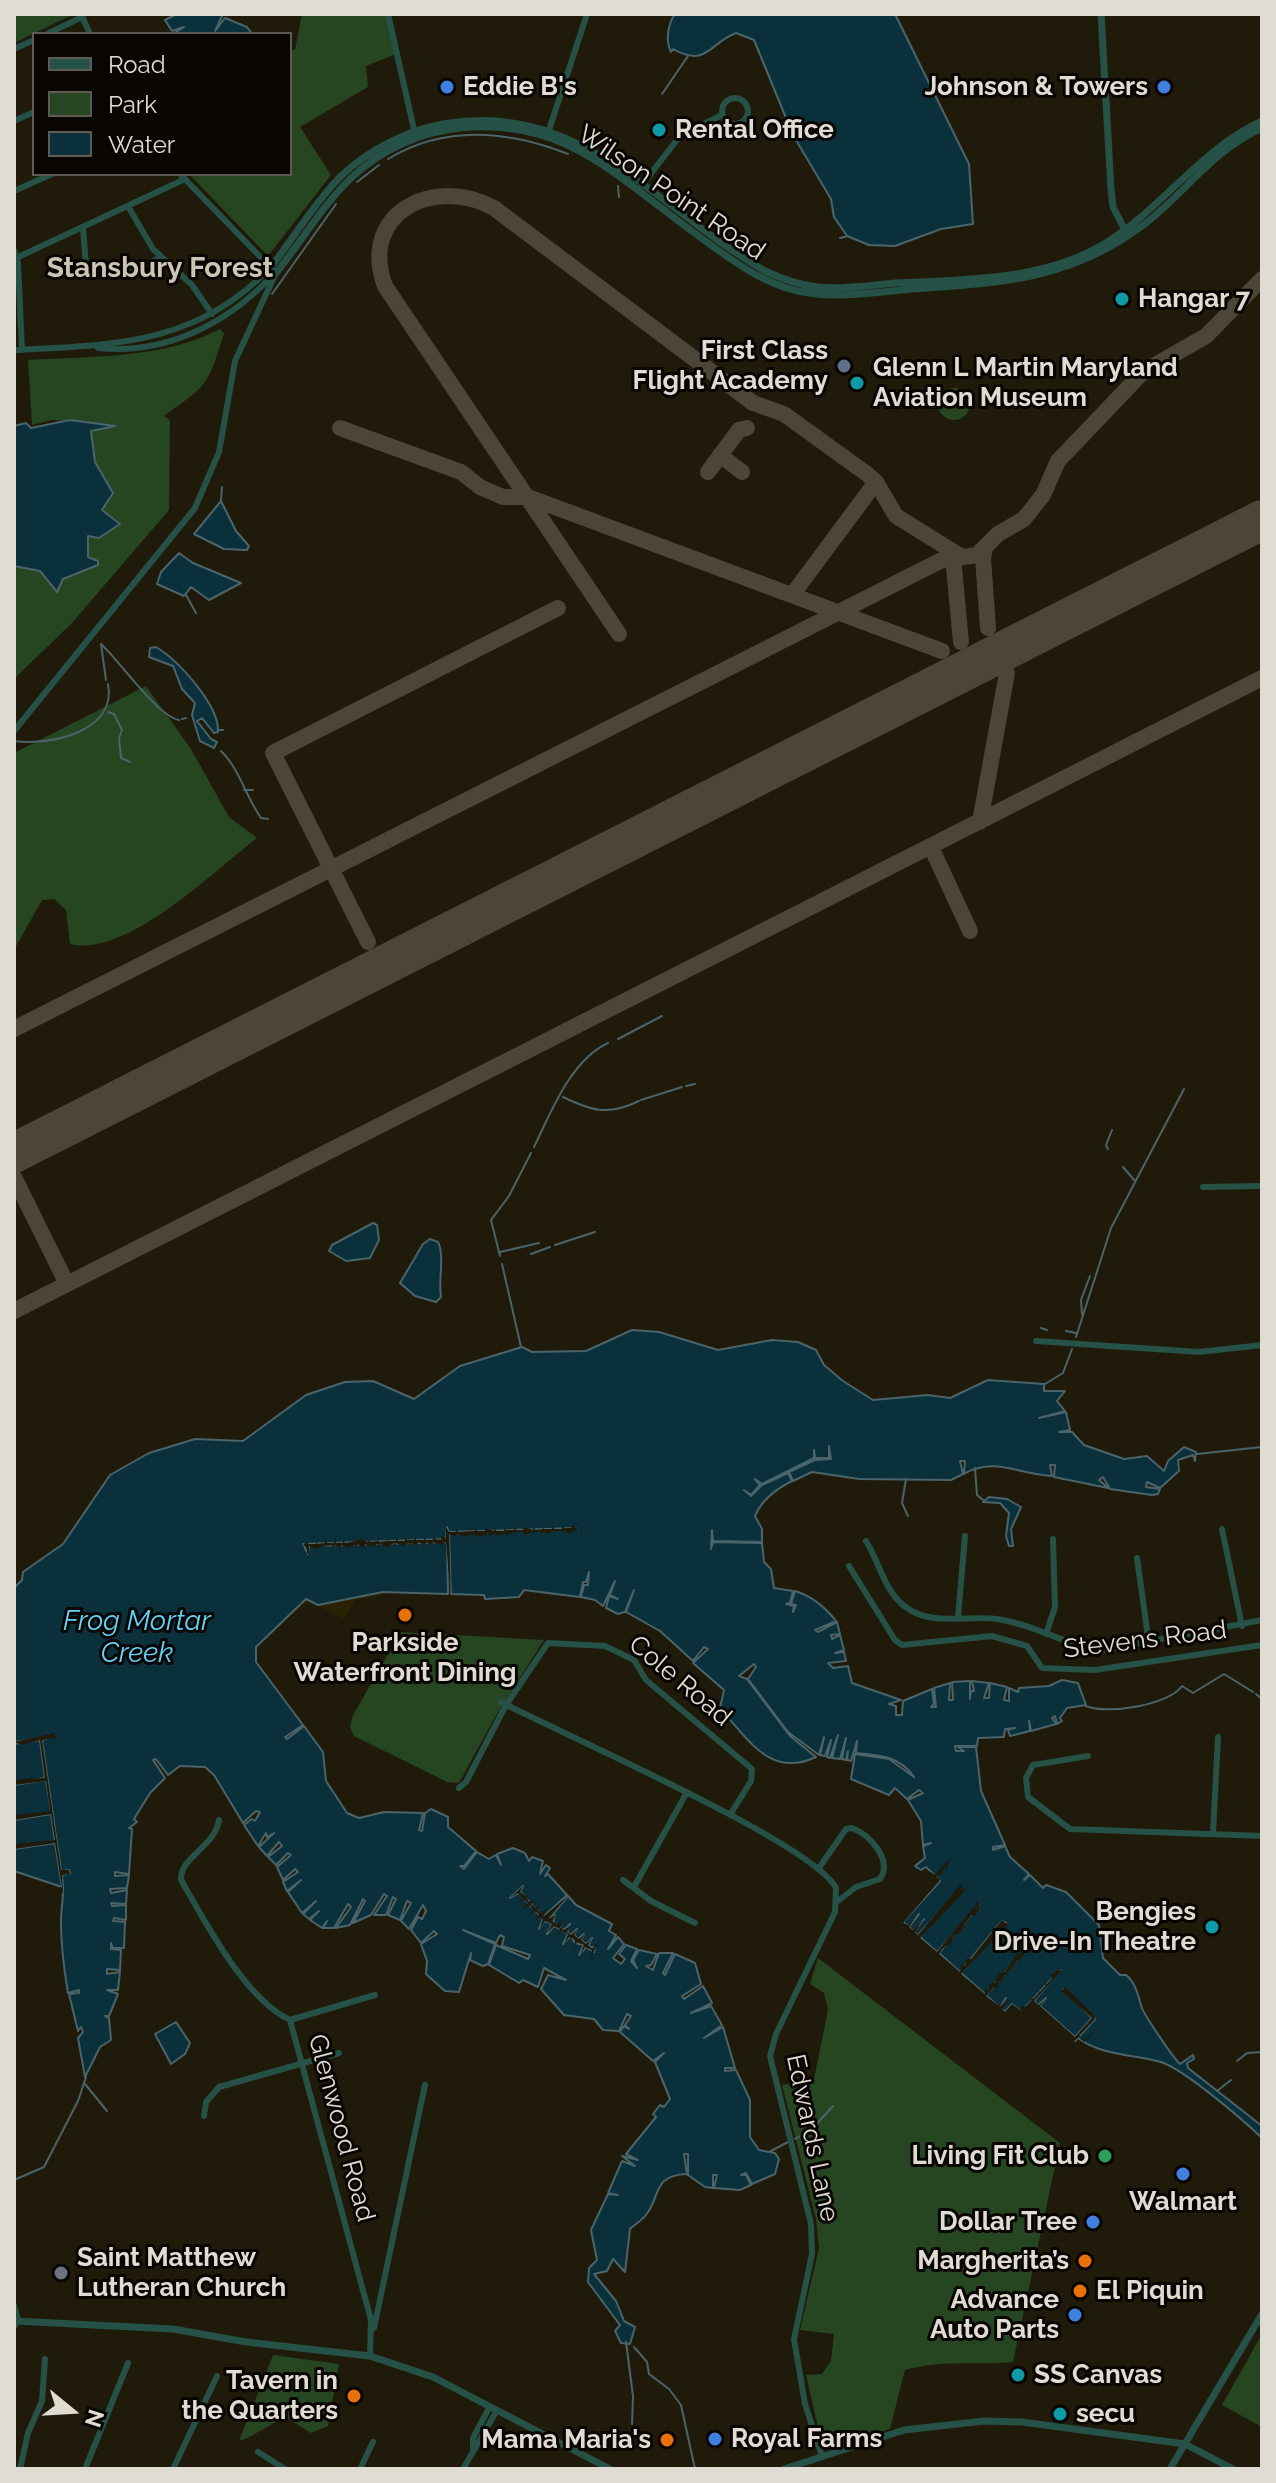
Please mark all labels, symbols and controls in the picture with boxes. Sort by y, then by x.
legend [32,32,292,176]
text: Road [108,50,166,79]
place label: Eddie B's [463,71,577,103]
place label: Johnson & Towers [924,71,1148,103]
marker: Eddie B's [438,78,456,96]
marker: Johnson & Towers [1155,78,1173,96]
text: Park [108,90,157,119]
place label: Rental Office [675,114,834,146]
street label: Wilson Point Road [571,119,771,267]
marker: Rental Office [650,121,668,139]
text: Water [108,130,175,159]
district label: Stansbury Forest [47,252,273,286]
place label: Hangar 7 [1138,283,1250,315]
marker: Hangar 7 [1113,290,1131,308]
place label: First Class Flight Academy [633,335,828,396]
place label: Glenn L Martin Maryland Aviation Museum [873,352,1178,414]
marker: First Class Flight Academy [835,357,853,375]
marker: Glenn L Martin Maryland Aviation Museum [848,374,866,392]
water label: Frog Mortar Creek [63,1605,211,1671]
marker: Parkside Waterfront Dining [396,1606,414,1624]
street label: Stevens Road [1062,1615,1228,1665]
place label: Parkside Waterfront Dining [294,1627,516,1688]
street label: Cole Road [622,1629,738,1733]
place label: Bengies Drive-In Theatre [993,1896,1196,1958]
marker: Bengies Drive-In Theatre [1203,1918,1221,1936]
street label: Glenwood Road [301,2031,381,2225]
street label: Edwards Lane [779,2051,845,2225]
place label: Living Fit Club [911,2140,1089,2172]
marker: Living Fit Club [1096,2147,1114,2165]
marker: Walmart [1174,2165,1192,2183]
place label: Walmart [1129,2186,1237,2218]
place label: Dollar Tree [939,2206,1077,2238]
marker: Dollar Tree [1084,2213,1102,2231]
place label: Saint Matthew Lutheran Church [77,2242,286,2304]
place label: Margherita’s [917,2245,1069,2277]
marker: Margherita’s [1076,2252,1094,2270]
marker: Saint Matthew Lutheran Church [52,2264,70,2282]
place label: El Piquin [1096,2275,1204,2307]
marker: El Piquin [1071,2282,1089,2300]
place label: Advance Auto Parts [930,2284,1059,2346]
marker: Advance Auto Parts [1066,2306,1084,2324]
place label: SS Canvas [1034,2359,1162,2391]
place label: Tavern in the Quarters [182,2365,338,2426]
marker: SS Canvas [1009,2366,1027,2384]
north arrow [32,2371,112,2451]
marker: Tavern in the Quarters [345,2387,363,2405]
place label: secu [1076,2398,1135,2430]
marker: secu [1051,2405,1069,2423]
text: N [80,2406,110,2430]
place label: Royal Farms [731,2423,882,2455]
place label: Mama Maria's [481,2424,651,2456]
marker: Royal Farms [706,2430,724,2448]
marker: Mama Maria's [658,2431,676,2449]

